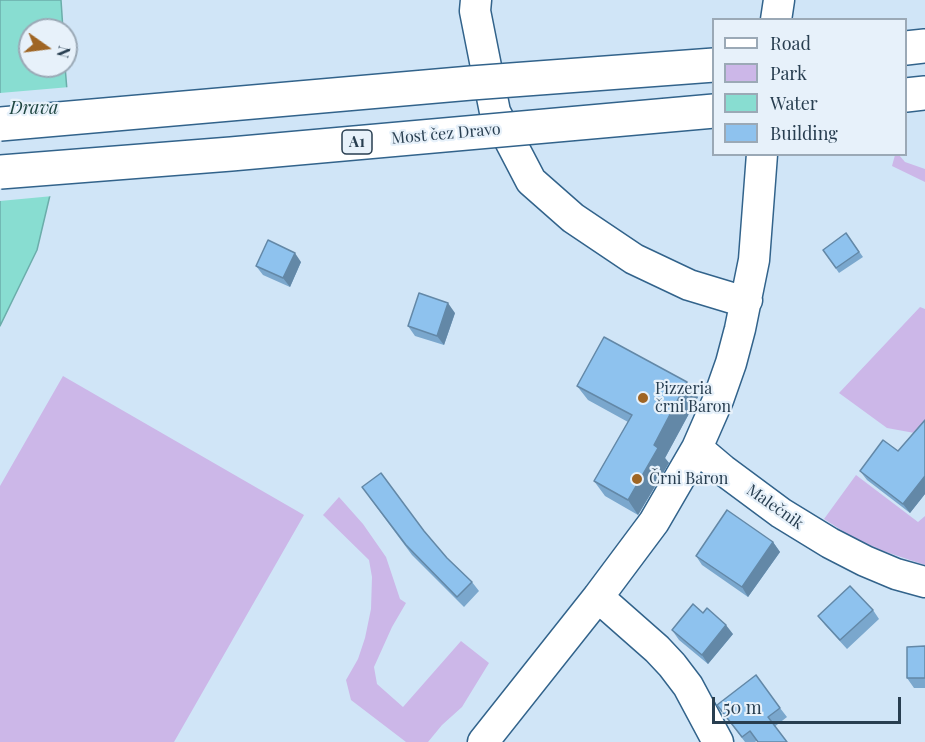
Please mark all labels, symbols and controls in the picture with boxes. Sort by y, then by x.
north arrow [18,18,78,78]
legend [712,18,907,156]
text: Road [770,31,811,55]
text: N [52,44,76,60]
text: Park [770,61,807,85]
text: Water [770,91,818,115]
water label: Drava [10,97,58,119]
street label: Most čez Dravo [391,120,501,148]
text: Building [770,121,838,145]
road number: A1 [342,130,372,154]
place label: Pizzeria črni Baron [655,379,731,417]
marker: Pizzeria črni Baron [636,391,650,405]
place label: Črni Baron [649,469,728,489]
marker: Črni Baron [630,472,644,486]
street label: Malečnik [743,480,807,534]
scale bar [715,685,904,723]
text: 50 m [723,695,762,719]

